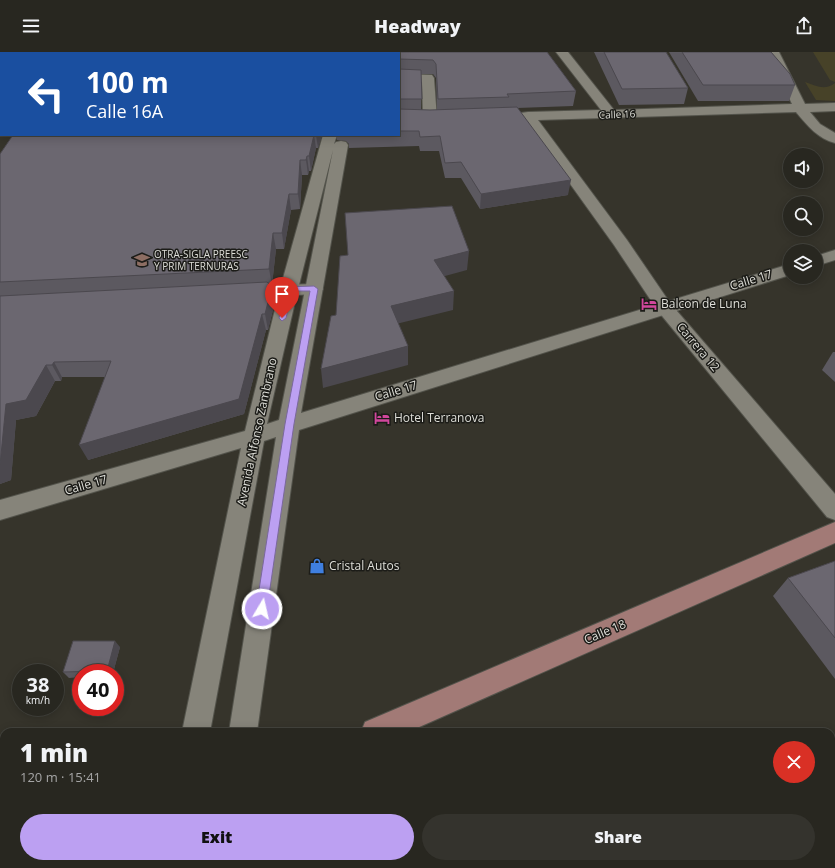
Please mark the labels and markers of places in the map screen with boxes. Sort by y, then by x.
place label: OTRA-SIGLA PREESC Y PRIM TERNURAS [154,247,248,273]
school or university icon: OTRA-SIGLA PREESC Y PRIM TERNURAS [133,251,151,269]
pin [265,277,299,318]
hotel icon: Balcon de Luna [640,295,658,313]
place label: Balcon de Luna [661,295,747,312]
hotel icon: Hotel Terranova [373,409,391,427]
place label: Hotel Terranova [394,409,484,426]
shop icon: Cristal Autos [308,557,326,575]
place label: Cristal Autos [329,557,400,574]

